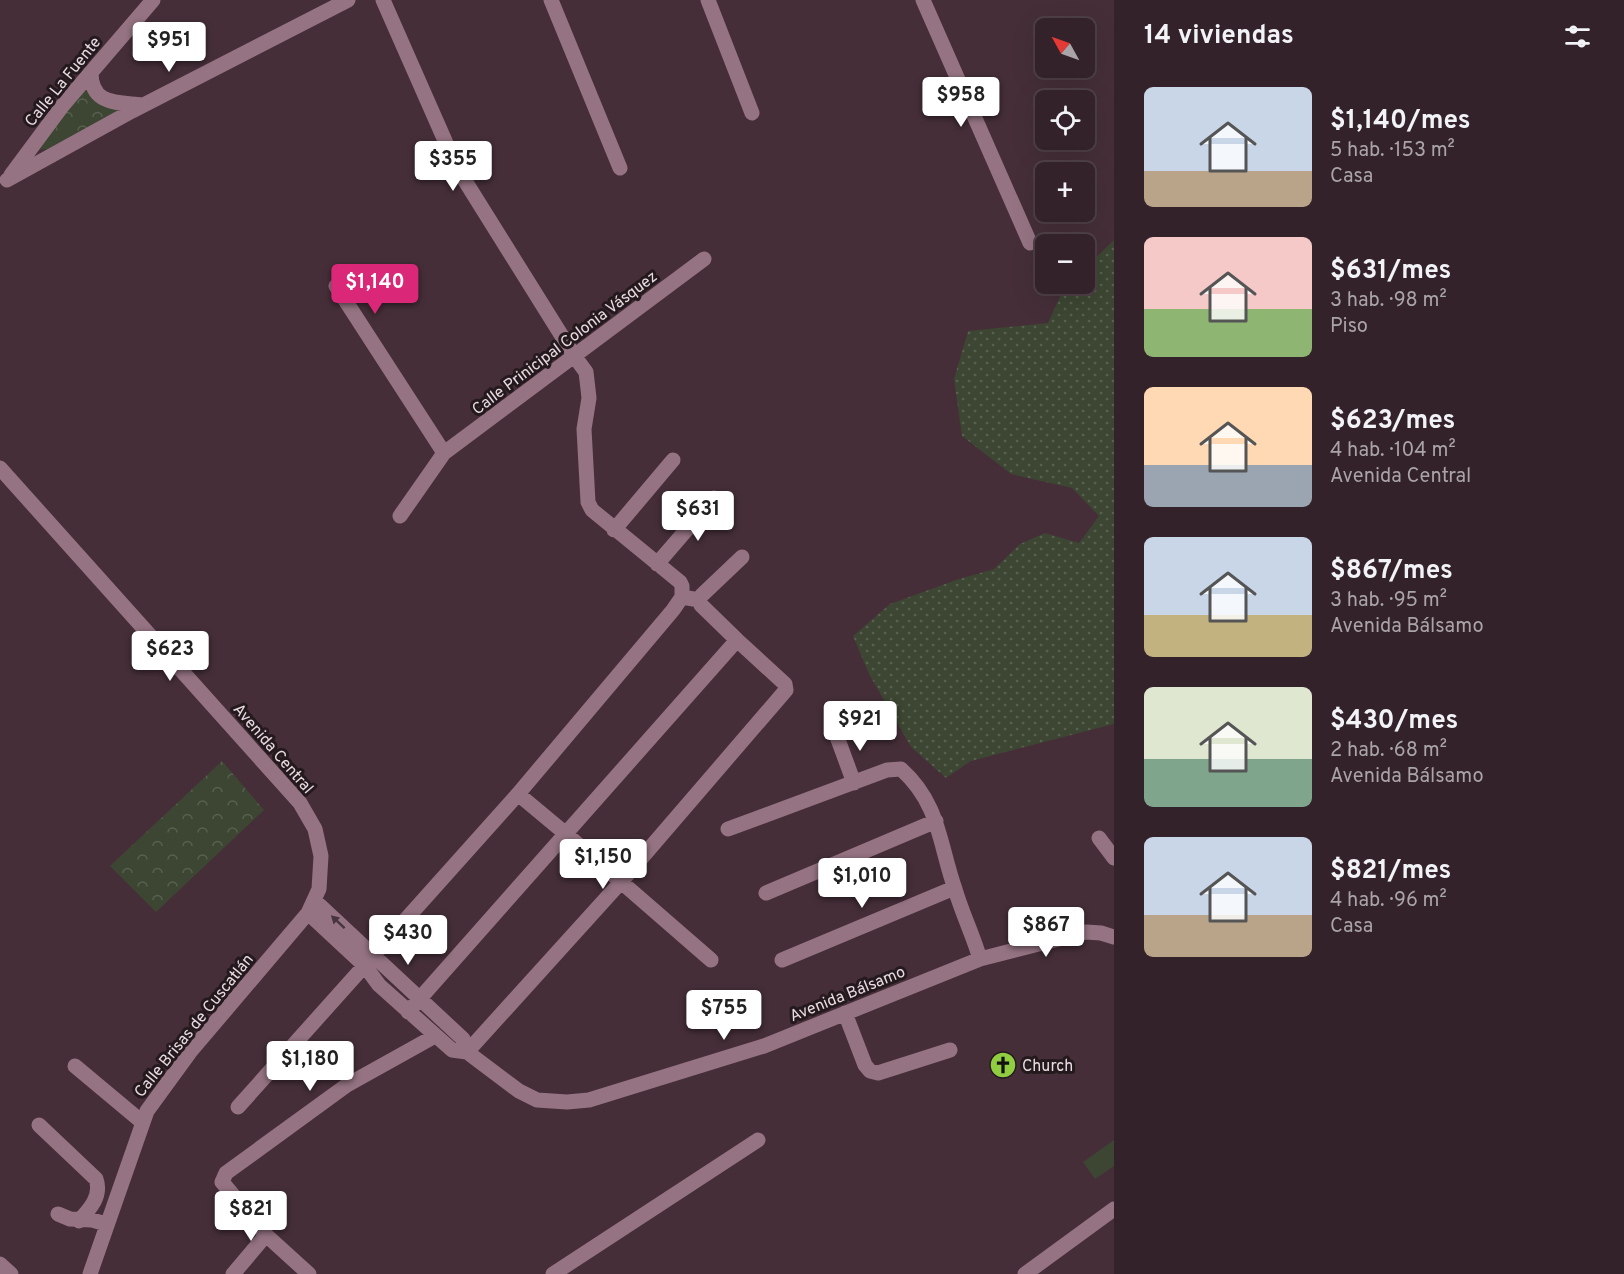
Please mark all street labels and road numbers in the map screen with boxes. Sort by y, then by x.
street label: Calle La Fuente [21,33,106,131]
street label: Calle Prinicipal Colonia Vásquez [468,267,662,420]
street label: Avenida Central [228,700,317,799]
street label: Calle Brisas de Cuscatlán [131,951,259,1102]
street label: Avenida Bálsamo [787,963,909,1027]

